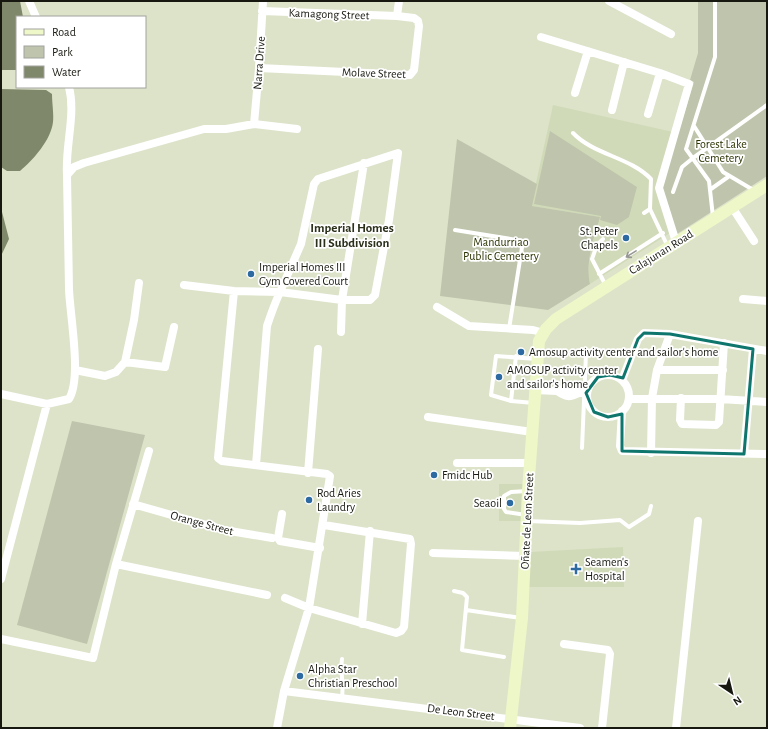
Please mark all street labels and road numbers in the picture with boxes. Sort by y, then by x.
street label: Kamagong Street [288,7,370,21]
street label: Narra Drive [251,36,267,90]
street label: Molave Street [342,66,406,80]
street label: Calajunan Road [627,228,696,277]
street label: Oñate de Leon Street [518,472,536,570]
street label: Orange Street [169,509,235,537]
street label: De Leon Street [427,702,496,722]

